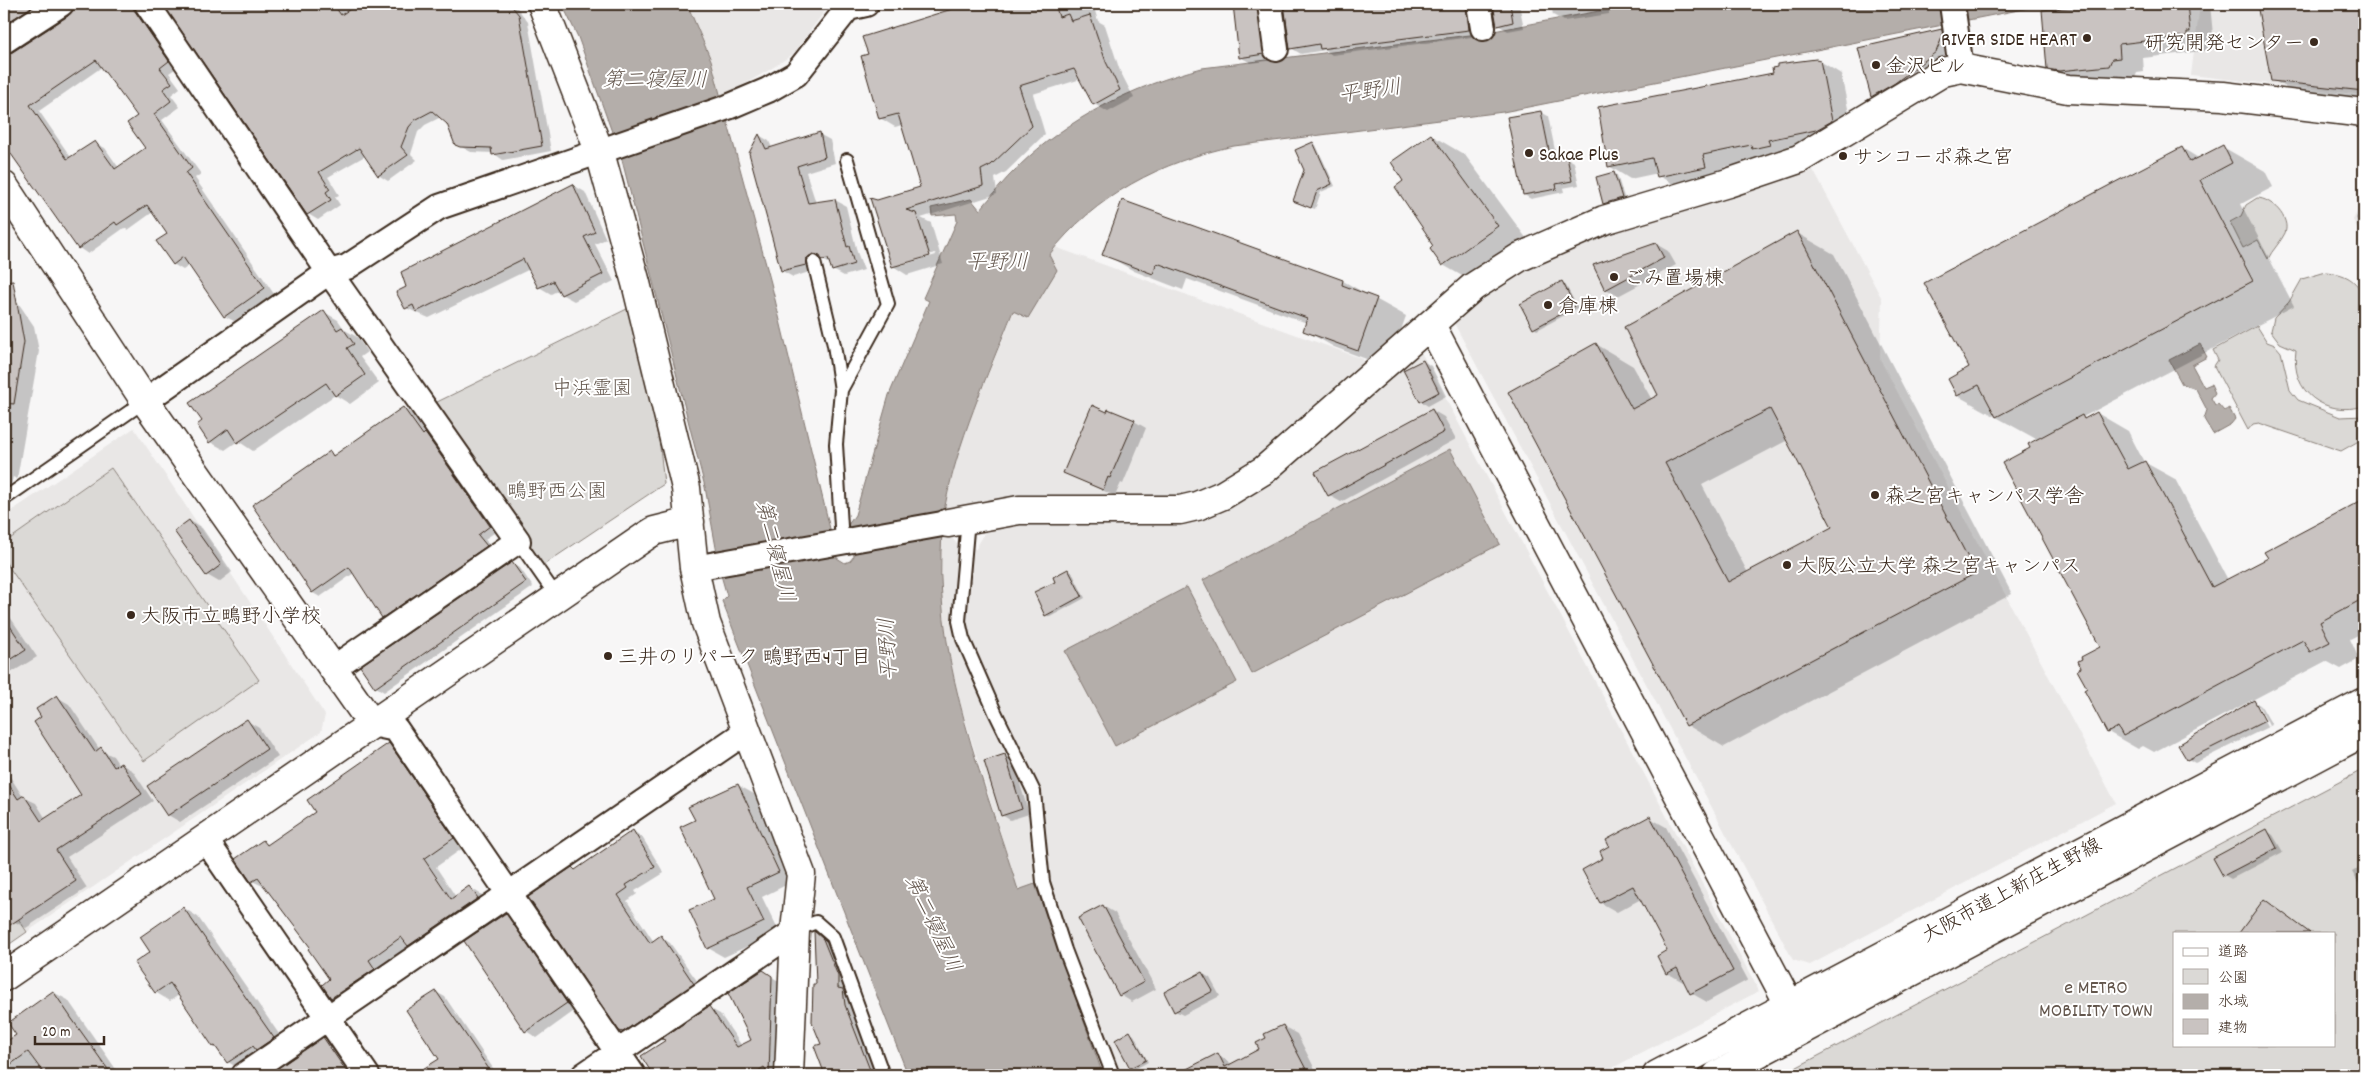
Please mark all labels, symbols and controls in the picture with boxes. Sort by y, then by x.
place label: RIVER SIDE HEART [1941,27,2077,55]
place label: 研究開発センター [2145,31,2304,59]
marker: RIVER SIDE HEART [2081,32,2093,44]
marker: 研究開発センター [2308,36,2320,48]
place label: 金沢ビル [1886,54,1966,82]
marker: 金沢ビル [1870,59,1882,71]
water label: 第二寝屋川 [603,67,708,97]
water label: 平野川 [1337,74,1404,112]
place label: Sakae Plus [1539,142,1619,170]
place label: サンコーポ森之宮 [1853,145,2013,173]
marker: Sakae Plus [1523,147,1535,159]
marker: サンコーポ森之宮 [1837,150,1849,162]
water label: 平野川 [966,249,1029,279]
place label: ごみ置場棟 [1624,266,1724,294]
marker: ごみ置場棟 [1608,271,1620,283]
place label: 倉庫棟 [1558,294,1618,322]
marker: 倉庫棟 [1542,299,1554,311]
park label: 中浜霊園 [552,376,632,404]
park label: 鴫野西公園 [507,479,607,507]
place label: 森之宮キャンパス学舎 [1885,484,2084,512]
marker: 森之宮キャンパス学舎 [1869,489,1881,501]
water label: 第二寝屋川 [746,497,800,606]
place label: 大阪公立大学 森之宮キャンパス [1797,554,2081,582]
marker: 大阪公立大学 森之宮キャンパス [1781,559,1793,571]
place label: 大阪市立鴫野小学校 [141,604,321,632]
marker: 大阪市立鴫野小学校 [125,609,137,621]
water label: 平野川 [873,617,907,681]
place label: 三井のリパーク 鴫野西4丁目 [618,645,871,673]
marker: 三井のリパーク 鴫野西4丁目 [602,650,614,662]
street label: 大阪市道上新庄生野線 [1918,832,2107,951]
water label: 第二寝屋川 [895,870,967,978]
legend [2173,932,2336,1046]
text: 道路 [2218,942,2248,964]
text: 公園 [2218,968,2248,990]
park label: e METRO MOBILITY TOWN [2039,975,2153,1026]
text: 水域 [2218,992,2248,1014]
scale bar [35,1014,104,1046]
text: 建物 [2218,1018,2248,1040]
text: 20 m [42,1022,70,1044]

